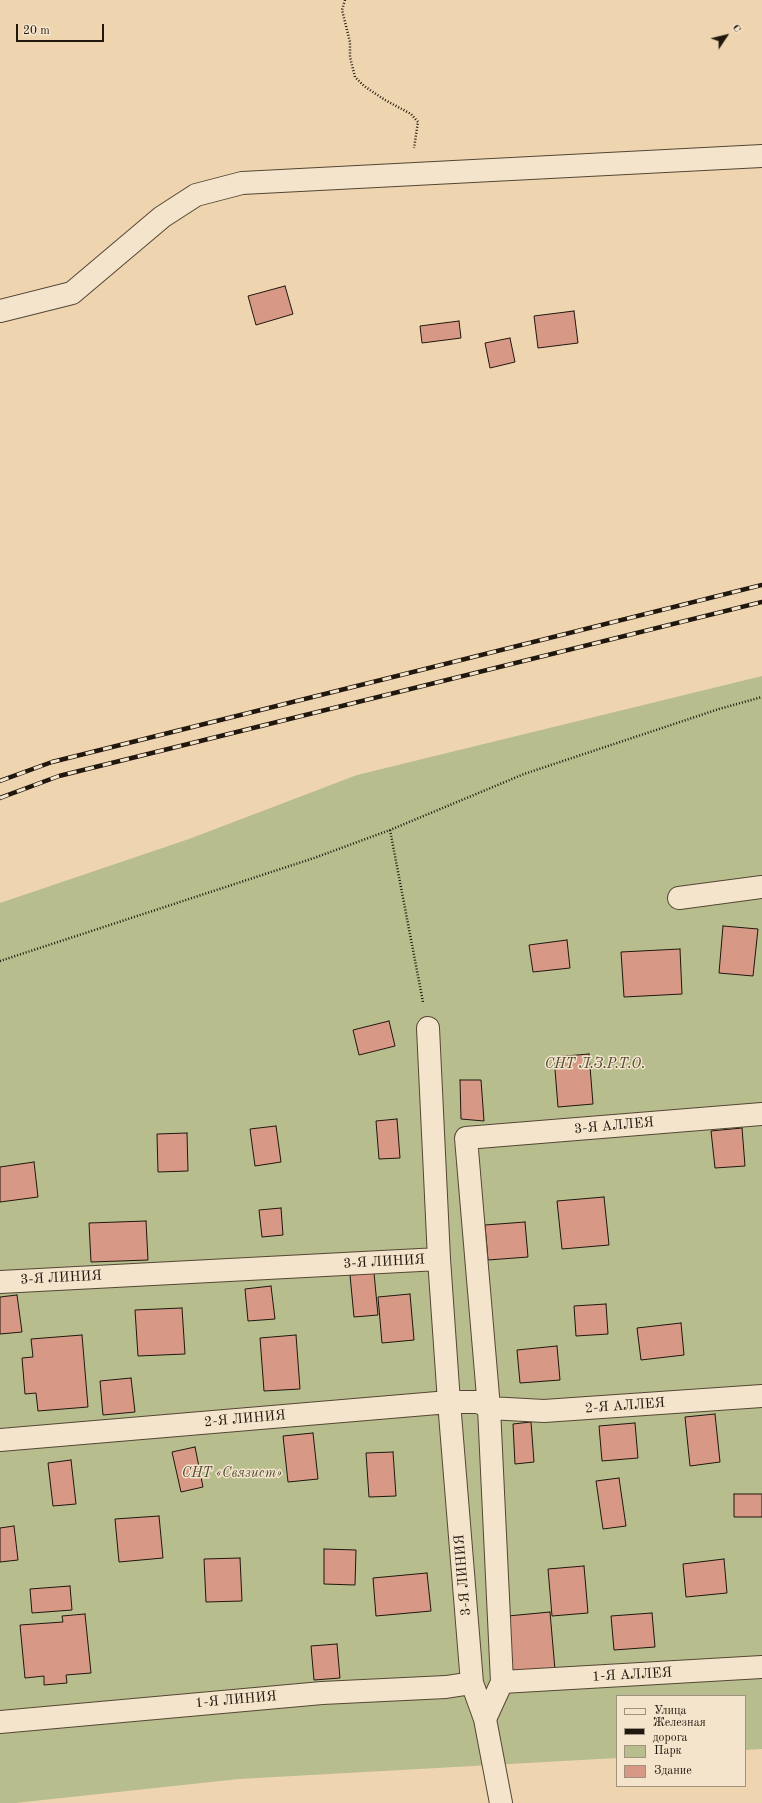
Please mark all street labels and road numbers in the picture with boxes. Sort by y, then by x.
street label: 3-Я АЛЛЕЯ [573,1114,655,1138]
street label: 3-Я ЛИНИЯ [343,1251,425,1273]
street label: 3-Я ЛИНИЯ [20,1267,102,1289]
street label: 2-Я АЛЛЕЯ [584,1395,666,1417]
street label: 2-Я ЛИНИЯ [204,1407,286,1431]
street label: 3-Я ЛИНИЯ [451,1534,475,1616]
street label: 1-Я АЛЛЕЯ [592,1665,672,1685]
street label: 1-Я ЛИНИЯ [195,1688,277,1712]

